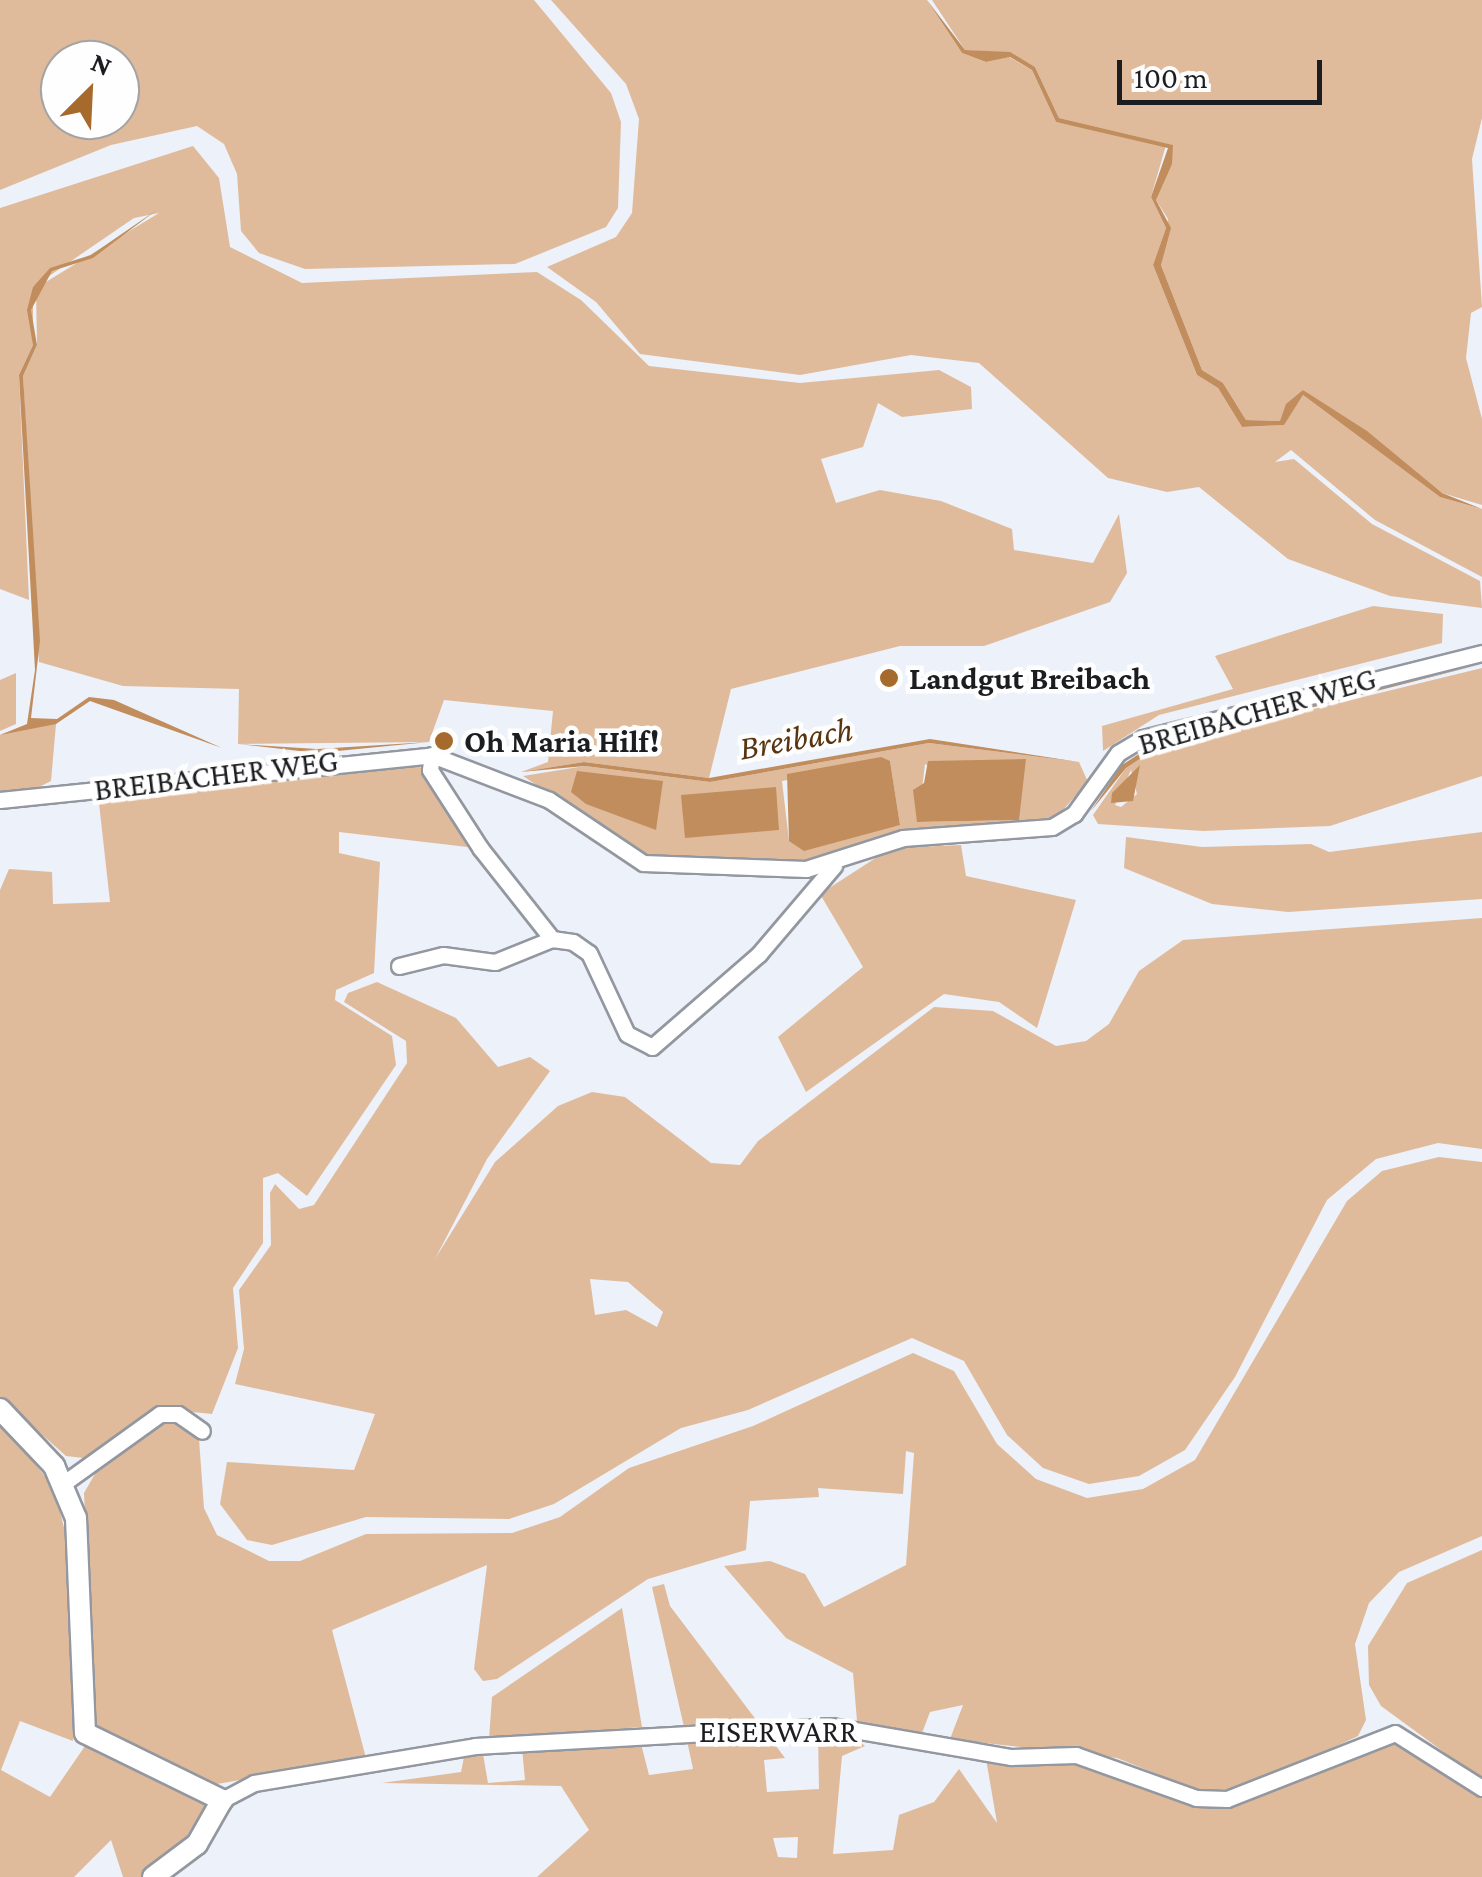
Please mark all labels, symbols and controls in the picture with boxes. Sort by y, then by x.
north arrow [40,40,140,140]
scale bar [1122,40,1327,102]
text: N [87,46,117,82]
text: 100 m [1134,61,1208,94]
place label: Landgut Breibach [909,659,1150,697]
street label: BREIBACHER WEG [1134,659,1380,763]
marker: Landgut Breibach [878,667,900,689]
water label: Breibach [736,708,856,770]
place label: Oh Maria Hilf! [464,722,659,760]
marker: Oh Maria Hilf! [433,730,455,752]
street label: BREIBACHER WEG [92,741,340,809]
street label: EISERWARR [699,1712,857,1750]

